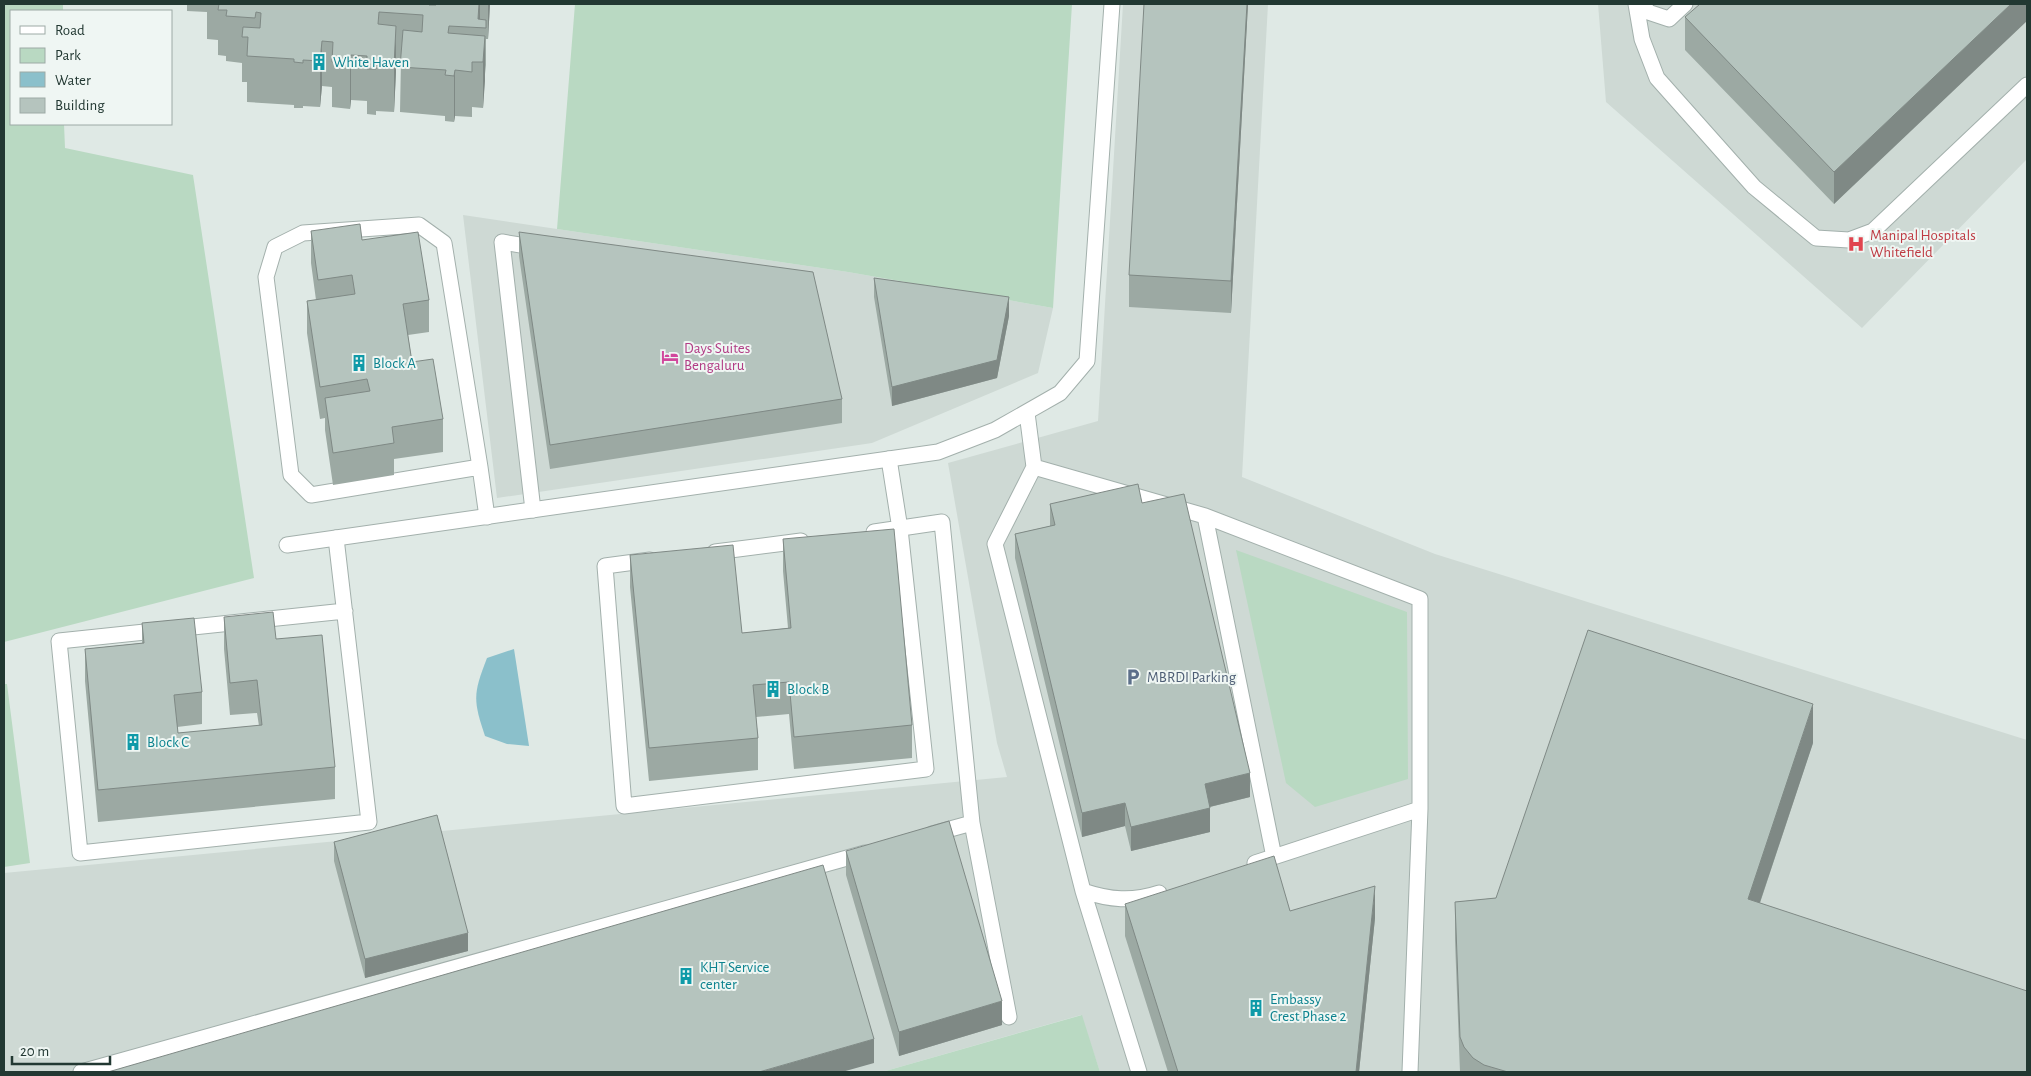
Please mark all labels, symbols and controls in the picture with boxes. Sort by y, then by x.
legend [10,10,172,125]
text: Road [55,23,85,38]
text: Park [55,48,81,63]
building icon: White Haven [309,52,329,72]
place label: White Haven [333,55,409,70]
text: Water [55,73,91,88]
text: Building [55,98,105,113]
place label: Manipal Hospitals Whitefield [1870,228,1976,260]
hospital icon: Manipal Hospitals Whitefield [1846,234,1866,254]
place label: Days Suites Bengaluru [684,341,750,373]
hotel icon: Days Suites Bengaluru [660,347,680,367]
building icon: Block A [349,353,369,373]
place label: Block A [373,356,416,371]
parking icon: MBRDI Parking [1123,667,1143,687]
place label: MBRDI Parking [1147,670,1237,685]
building icon: Block B [763,679,783,699]
place label: Block B [787,682,829,697]
building icon: Block C [123,732,143,752]
place label: Block C [147,735,189,750]
place label: KHT Service center [700,960,770,992]
building icon: KHT Service center [676,966,696,986]
place label: Embassy Crest Phase 2 [1270,992,1347,1024]
building icon: Embassy Crest Phase 2 [1246,998,1266,1018]
scale bar [12,1034,110,1066]
text: 20 m [20,1044,49,1059]

